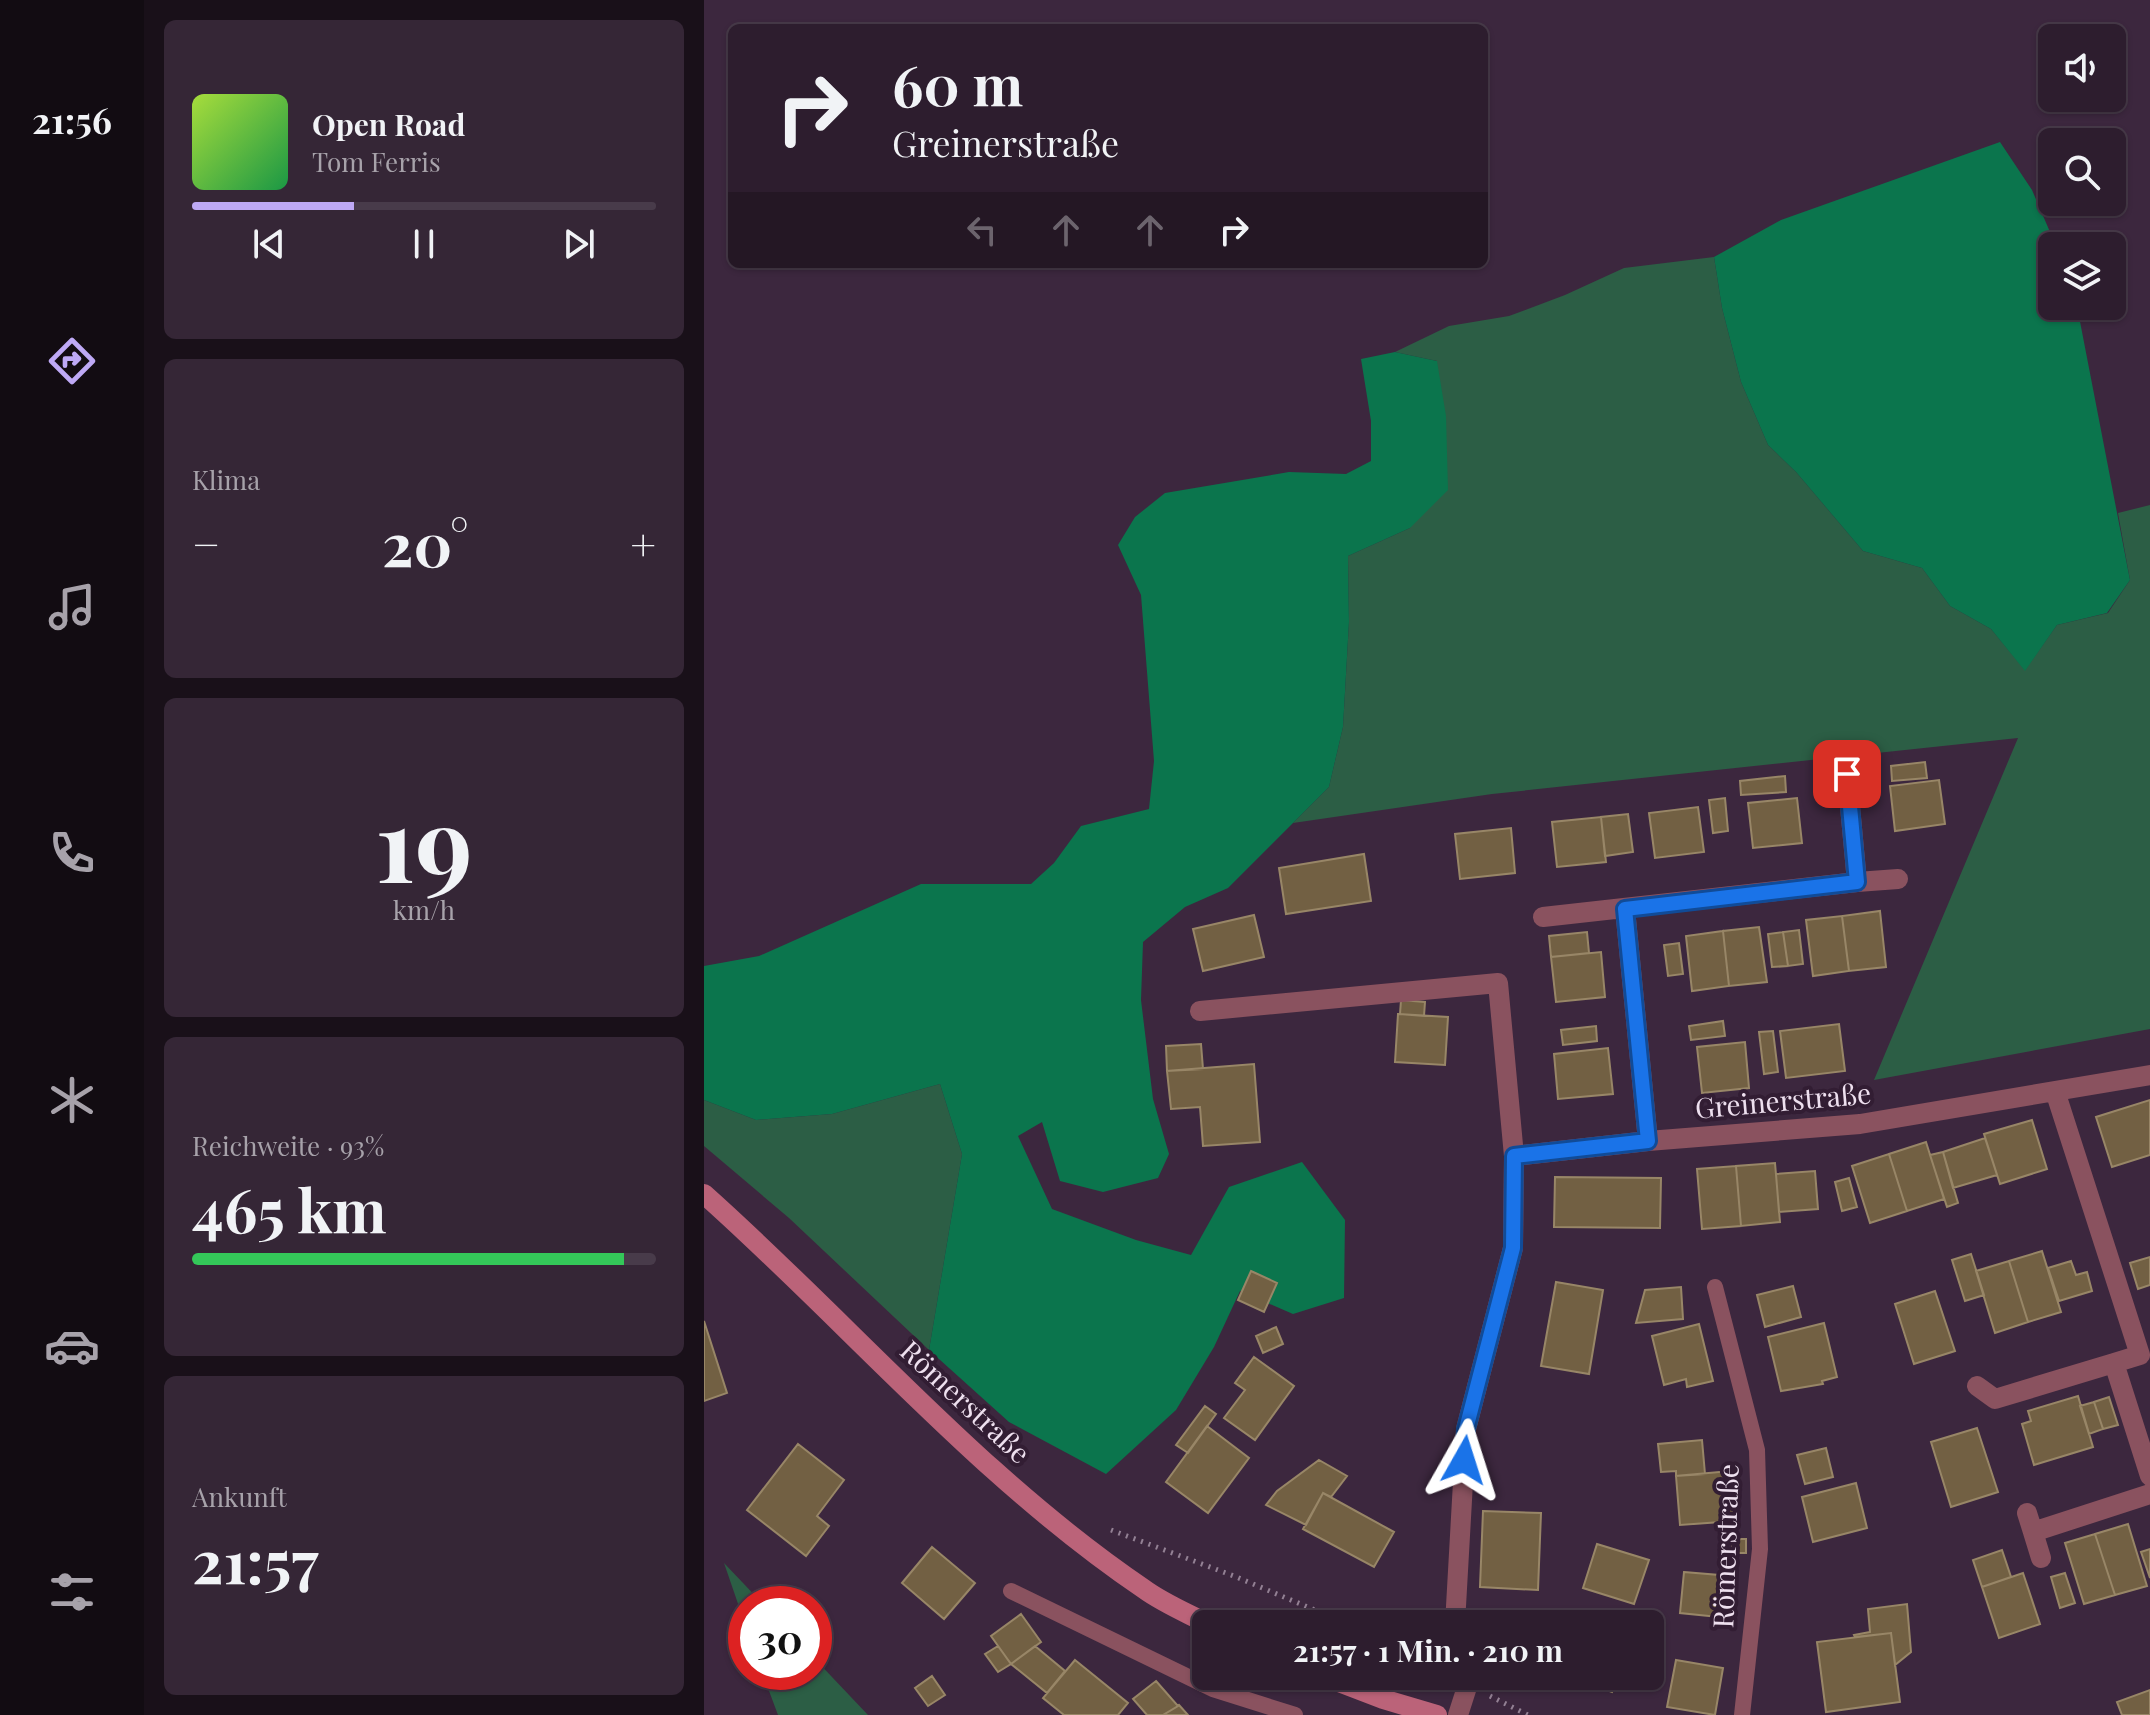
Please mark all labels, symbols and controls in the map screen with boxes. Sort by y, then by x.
map controls [2038,24,2126,320]
button: sound [2038,24,2126,112]
text: 60 m [892,46,1023,121]
icon: right [760,56,864,160]
text: 21:56 [32,95,112,143]
text: Open Road [312,104,465,144]
text: Greinerstraße [892,118,1119,166]
button: search [2038,128,2126,216]
text: Tom Ferris [312,144,441,179]
icon: left [960,208,1004,252]
icon: ahead [1044,208,1088,252]
icon: ahead [1128,208,1172,252]
icon: right [1212,208,1256,252]
icon: previous [247,222,291,266]
icon: pause [402,222,446,266]
icon: next [557,222,601,266]
button: layers [2038,232,2126,320]
icon: directions [44,333,100,389]
text: Klima [192,462,260,497]
text: 20° [382,502,469,582]
text: − [192,513,220,572]
text: + [630,513,656,572]
icon: music [44,579,100,635]
pin [1813,740,1881,808]
icon: arrive [1825,752,1869,796]
text: 19 [375,770,473,909]
icon: phone [44,825,100,881]
text: km/h [393,892,455,927]
icon: climate [44,1072,100,1128]
street label: Greinerstraße [1693,1073,1872,1126]
text: Reichweite · 93% [192,1128,384,1163]
text: 465 km [192,1168,387,1248]
icon: car [44,1318,100,1374]
street label: Römerstraße [893,1331,1039,1470]
position arrow [1422,1418,1506,1502]
street label: Römerstraße [1703,1463,1746,1629]
text: Ankunft [192,1479,287,1514]
text: 21:57 [192,1519,319,1599]
icon: filters [44,1564,100,1620]
speed limit sign: 30 [728,1586,832,1690]
text: 21:57 · 1 Min. · 210 m [1293,1630,1563,1670]

